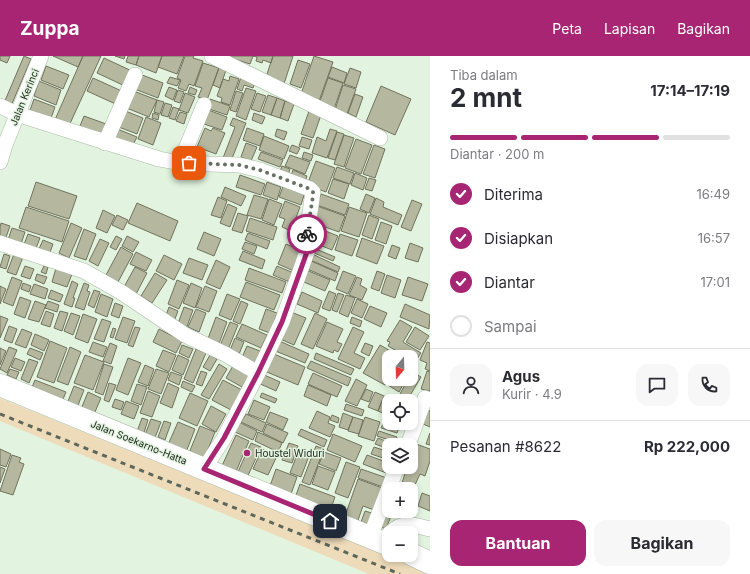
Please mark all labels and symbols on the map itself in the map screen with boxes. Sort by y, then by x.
street label: Jalan Kerinci [7,67,41,127]
pin [172,146,206,180]
courier [287,214,327,254]
north arrow [382,350,418,386]
street label: Jalan Soekarno-Hatta [89,417,189,467]
place label: Houstel Widuri [255,447,325,459]
marker: Houstel Widuri [242,448,252,458]
pin [313,504,347,538]

